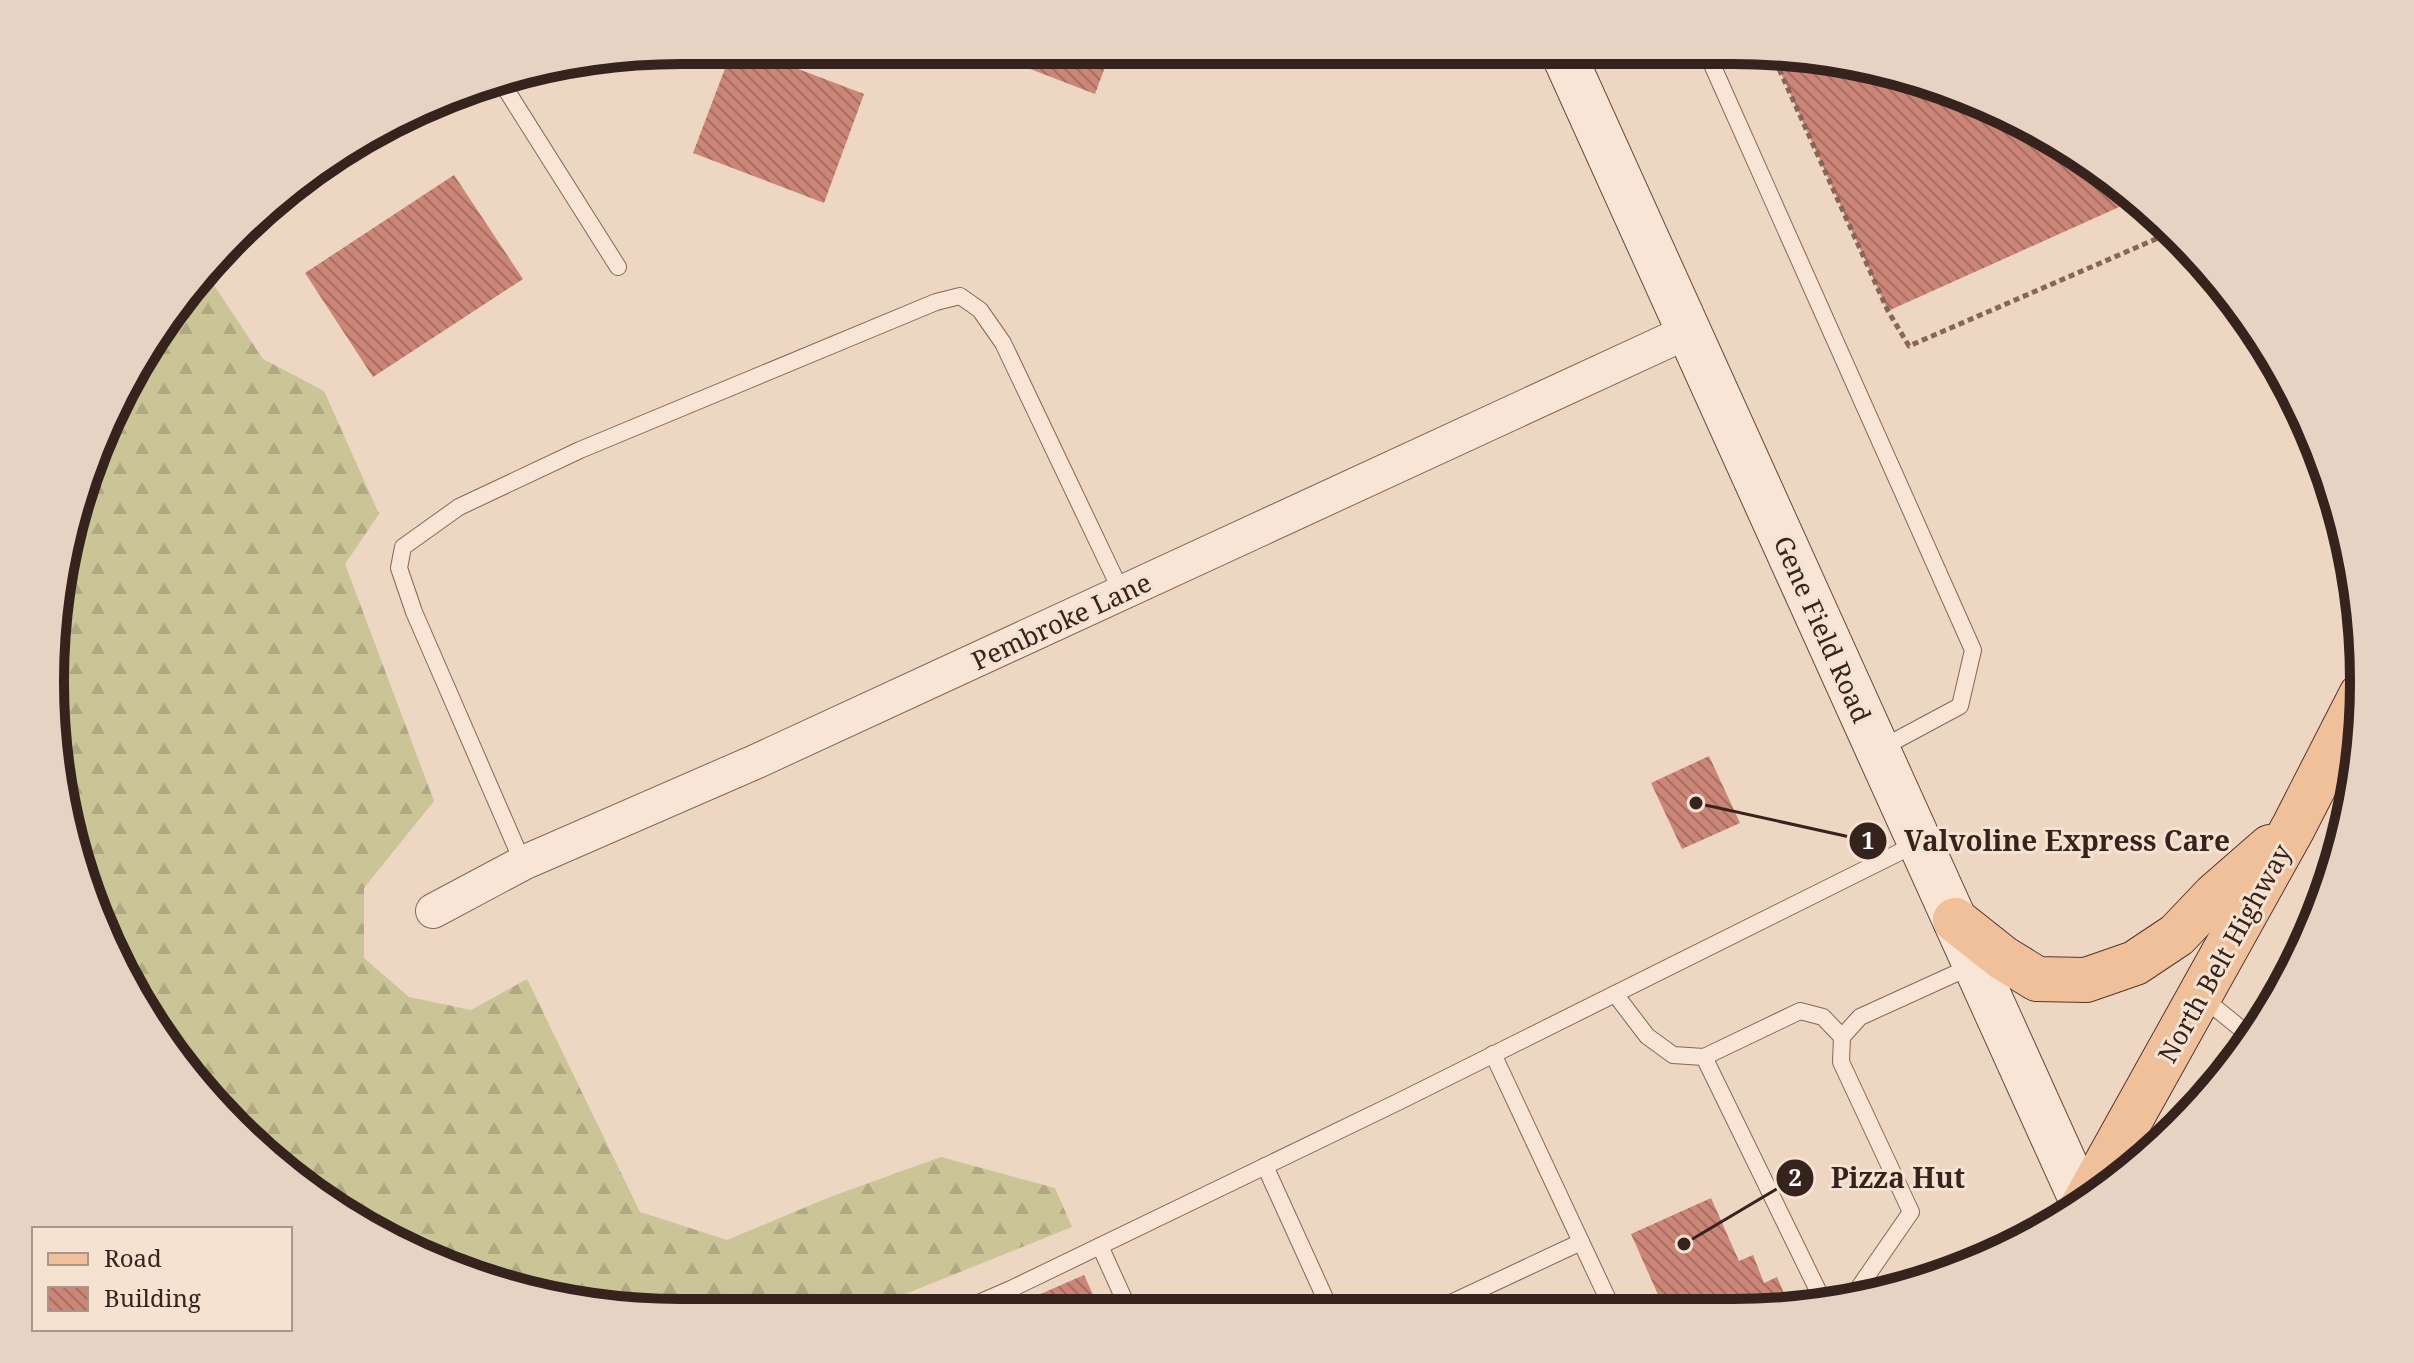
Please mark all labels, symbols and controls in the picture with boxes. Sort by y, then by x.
street label: Gene Field Road [1766,530,1880,728]
street label: Pembroke Lane [965,564,1157,678]
callout: Valvoline Express Care [1848,815,2246,867]
text: Valvoline Express Care [1904,821,2230,859]
text: 1 [1861,823,1875,856]
street label: North Belt Highway [2149,837,2299,1069]
callout: Pizza Hut [1775,1152,1981,1204]
text: Pizza Hut [1831,1158,1965,1196]
text: 2 [1788,1160,1802,1193]
legend [32,1227,292,1331]
text: Road [104,1241,162,1274]
text: Building [104,1281,201,1314]

